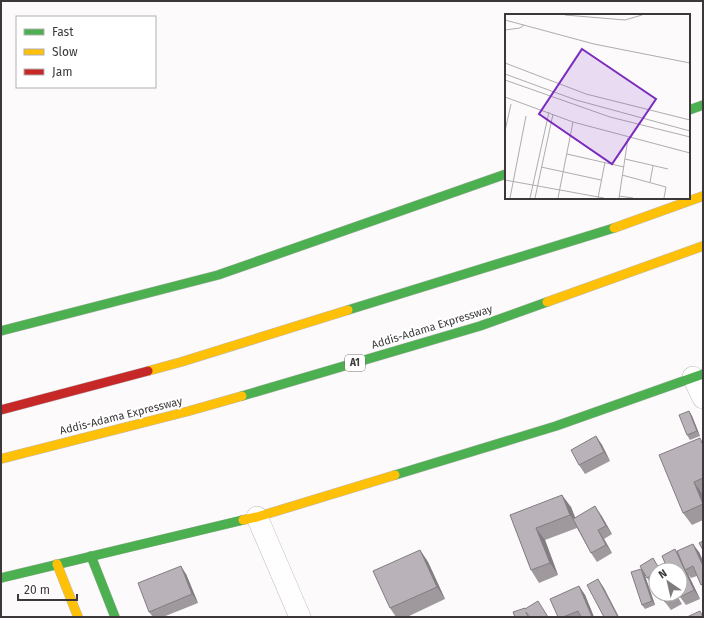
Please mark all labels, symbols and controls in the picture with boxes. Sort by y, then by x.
inset map [505,14,690,199]
legend [16,16,156,88]
text: Fast [52,25,74,39]
text: Slow [52,45,78,59]
text: Jam [52,65,72,79]
street label: Addis-Adama Expressway [370,302,495,352]
road number: A1 [345,355,365,371]
street label: Addis-Adama Expressway [58,394,184,438]
north arrow [648,562,688,602]
text: N [656,567,669,582]
scale bar [18,576,77,602]
text: 20 m [24,583,50,597]

